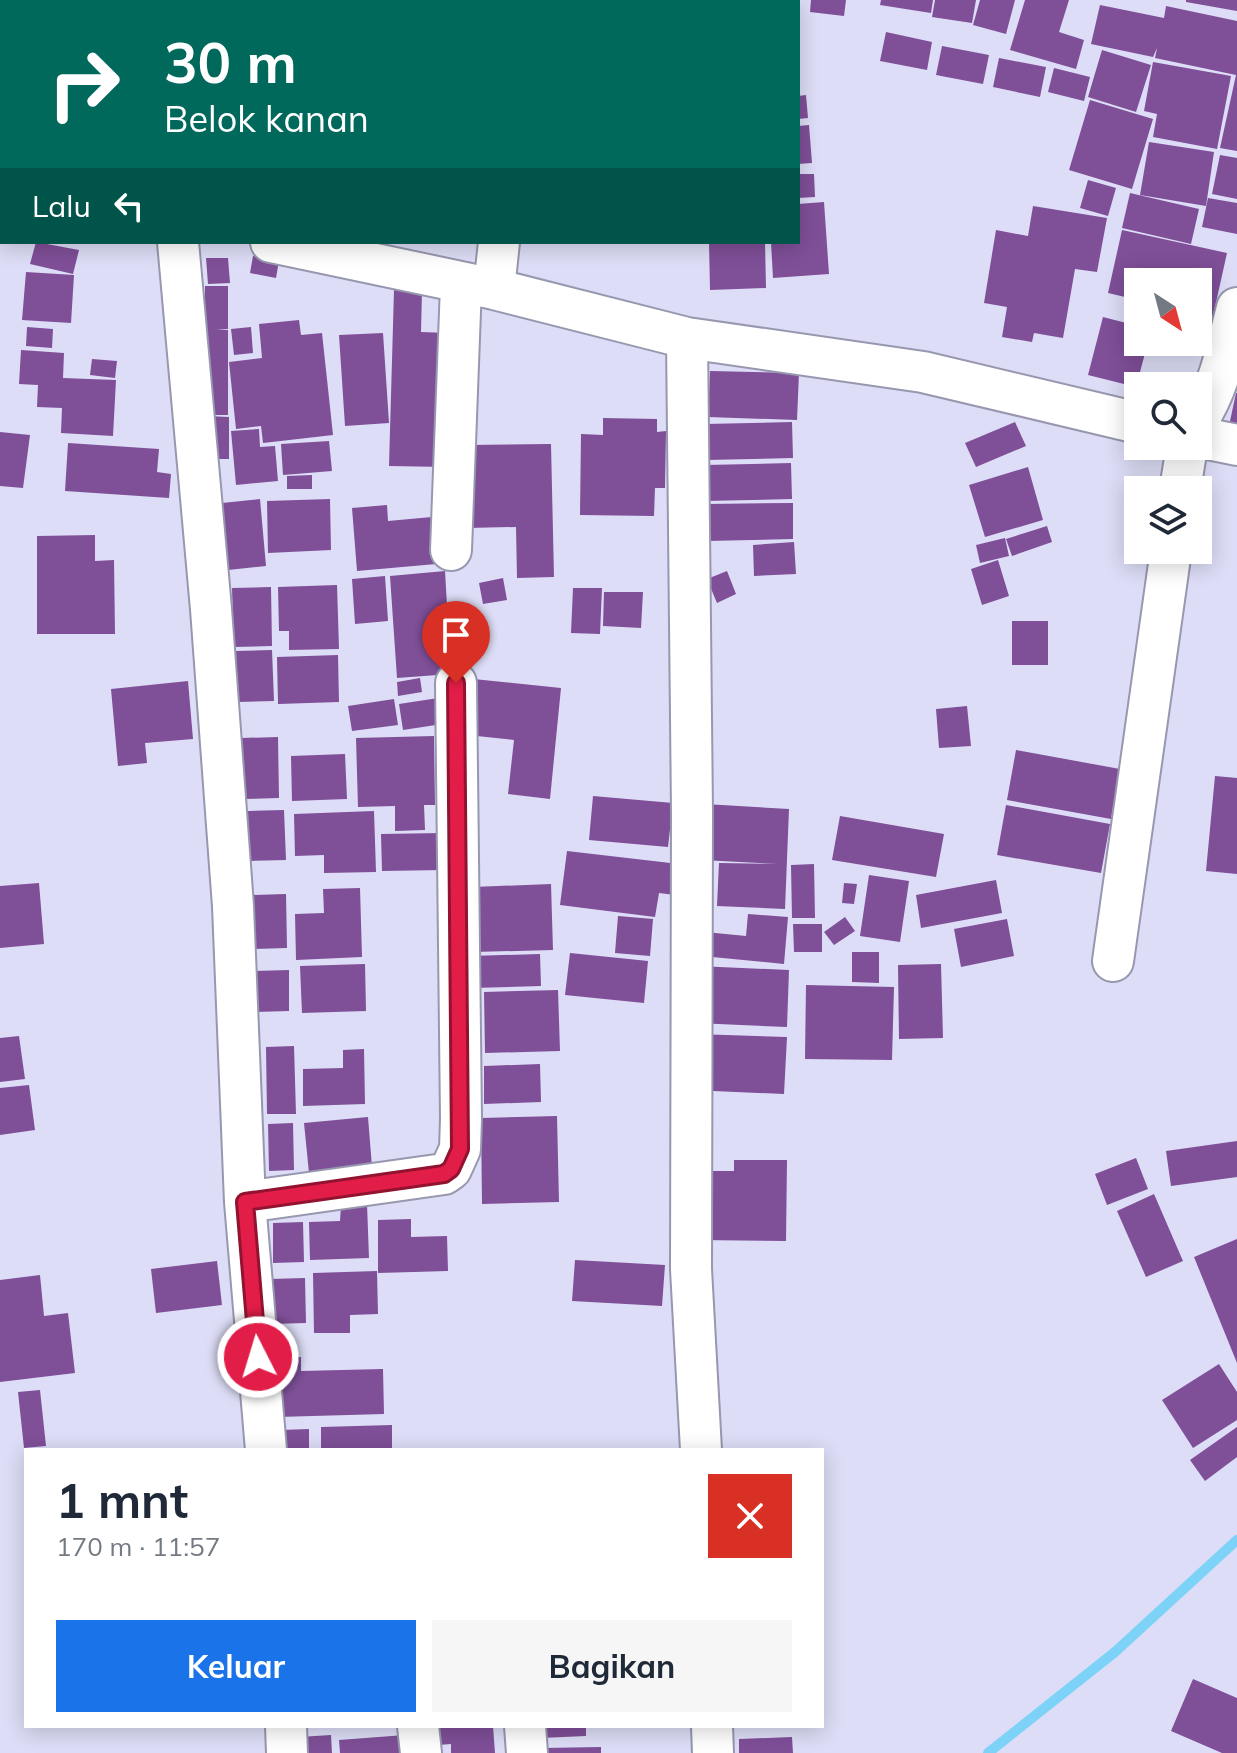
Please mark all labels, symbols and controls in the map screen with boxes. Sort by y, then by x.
text: 30 m [164,27,297,97]
icon: right [32,32,136,136]
text: Belok kanan [164,96,369,141]
icon: left [107,184,151,228]
text: Lalu [32,187,91,225]
north arrow [1124,268,1212,356]
map controls [1124,268,1212,564]
button: search [1124,372,1212,460]
button: layers [1124,476,1212,564]
pin [422,601,490,683]
icon: arrive [434,613,478,657]
position arrow [216,1315,300,1399]
text: 1 mnt [56,1470,188,1530]
button: close [708,1474,792,1558]
text: 170 m · 11:57 [56,1530,220,1563]
button: Keluar [56,1620,416,1712]
button: Bagikan [432,1620,792,1712]

